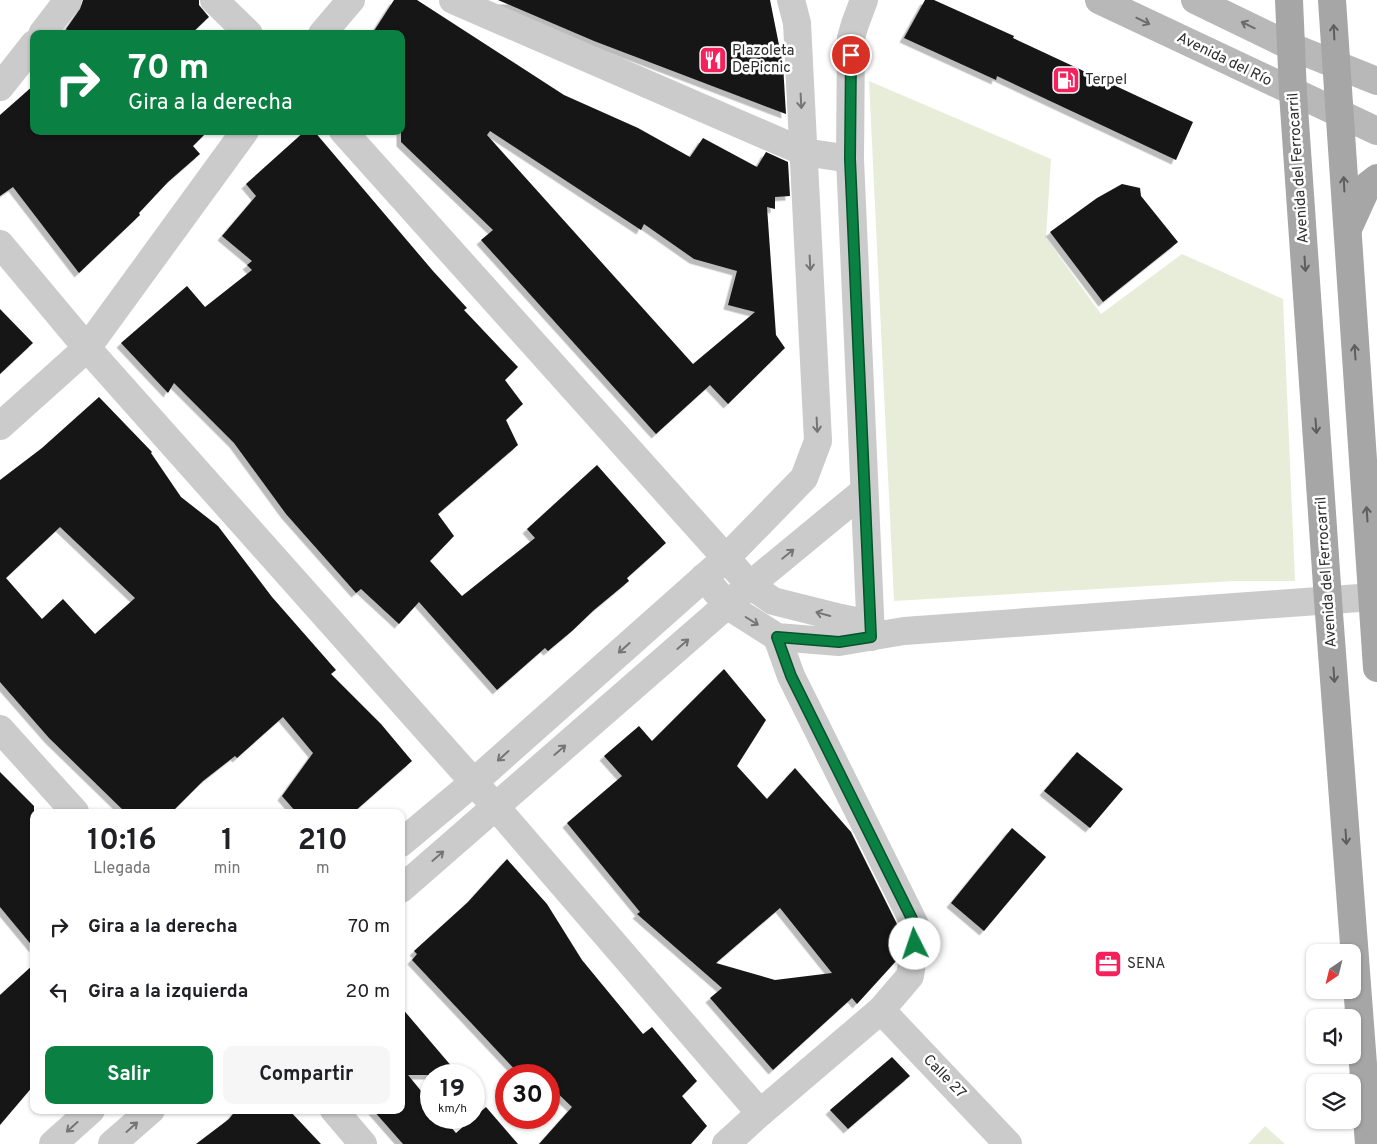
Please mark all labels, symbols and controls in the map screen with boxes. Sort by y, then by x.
one-way arrow [1135,17,1150,26]
one-way arrow [1241,20,1256,30]
one-way arrow [1329,24,1338,40]
street label: Avenida del Río [1173,29,1275,91]
pin [830,34,872,76]
icon: arrive [837,41,865,69]
place label: Plazoleta DePicnic [732,42,794,78]
restaurant icon: Plazoleta DePicnic [698,45,728,75]
text: 70 m [128,47,209,91]
icon: right [45,50,110,115]
fuel station icon: Terpel [1051,65,1081,95]
place label: Terpel [1085,71,1127,90]
text: Gira a la derecha [128,90,293,117]
one-way arrow [797,92,806,108]
street label: Avenida del Ferrocarril [1284,92,1314,244]
one-way arrow [1339,176,1348,192]
one-way arrow [805,255,814,271]
one-way arrow [1301,255,1310,271]
one-way arrow [1351,344,1360,360]
one-way arrow [813,417,822,433]
one-way arrow [1312,418,1321,434]
street label: Avenida del Ferrocarril [1312,496,1342,648]
one-way arrow [1362,506,1371,522]
one-way arrow [781,549,794,560]
one-way arrow [816,608,832,618]
one-way arrow [745,617,759,627]
one-way arrow [677,638,690,649]
one-way arrow [618,643,631,654]
one-way arrow [1329,667,1339,683]
one-way arrow [554,744,567,755]
one-way arrow [496,751,509,762]
text: 10:16 [87,823,157,860]
text: 1 [221,823,233,860]
text: 210 [298,823,348,860]
one-way arrow [1342,829,1351,845]
one-way arrow [431,850,444,862]
text: Llegada [93,859,151,879]
text: min [214,859,240,879]
text: m [316,859,330,879]
icon: right [45,913,73,941]
text: Gira a la derecha [88,915,238,939]
text: 70 m [348,915,390,939]
position arrow [888,917,940,969]
north arrow [1306,944,1361,999]
map controls [1306,944,1361,1129]
office icon: SENA [1093,949,1123,979]
place label: SENA [1127,955,1165,974]
icon: left [45,978,73,1006]
text: Gira a la izquierda [88,980,248,1004]
text: 20 m [346,980,390,1004]
button: sound [1306,1009,1361,1064]
button: Salir [45,1046,213,1104]
button: Compartir [223,1046,390,1104]
street label: Calle 27 [918,1051,970,1103]
speed limit sign: 30 [495,1064,560,1129]
text: 19 [440,1074,465,1106]
button: layers [1306,1074,1361,1129]
text: km/h [438,1101,467,1117]
one-way arrow [65,1121,78,1133]
one-way arrow [125,1121,138,1133]

